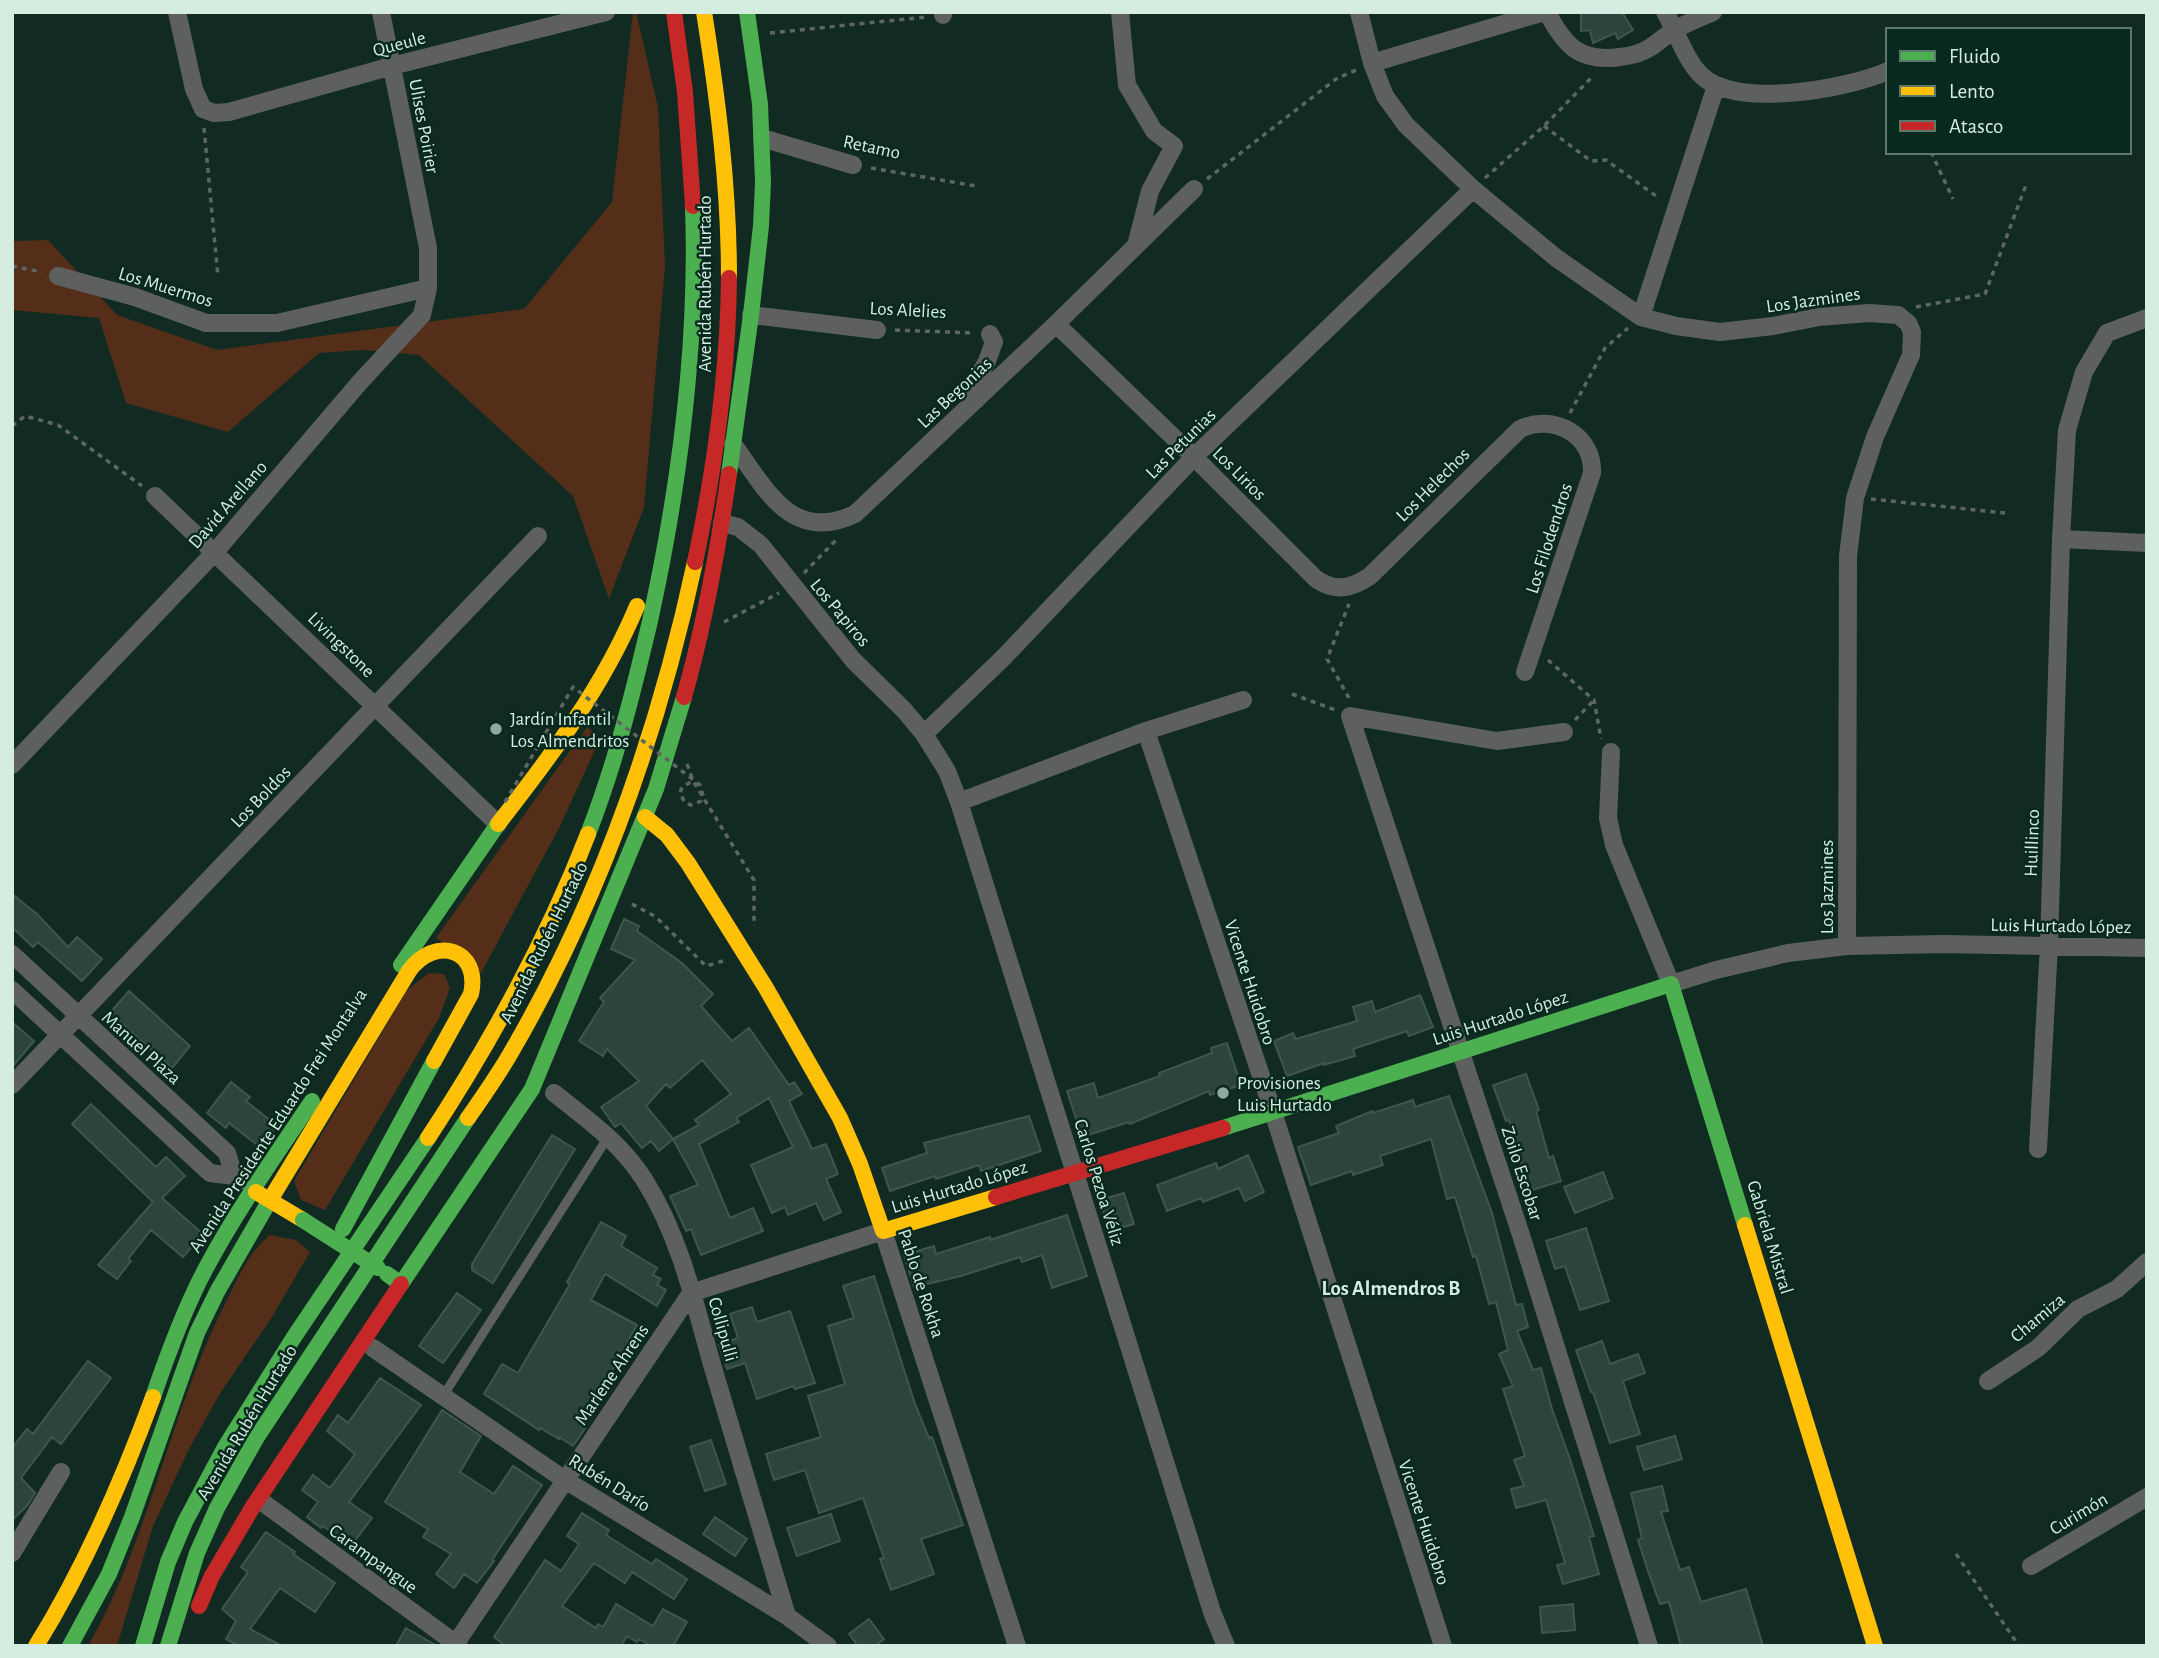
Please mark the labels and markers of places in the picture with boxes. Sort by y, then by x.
place label: Jardín Infantil Los Almendritos [510,710,629,751]
marker: Jardín Infantil Los Almendritos [488,721,504,737]
place label: Provisiones Luis Hurtado [1237,1074,1332,1115]
marker: Provisiones Luis Hurtado [1215,1085,1231,1101]

